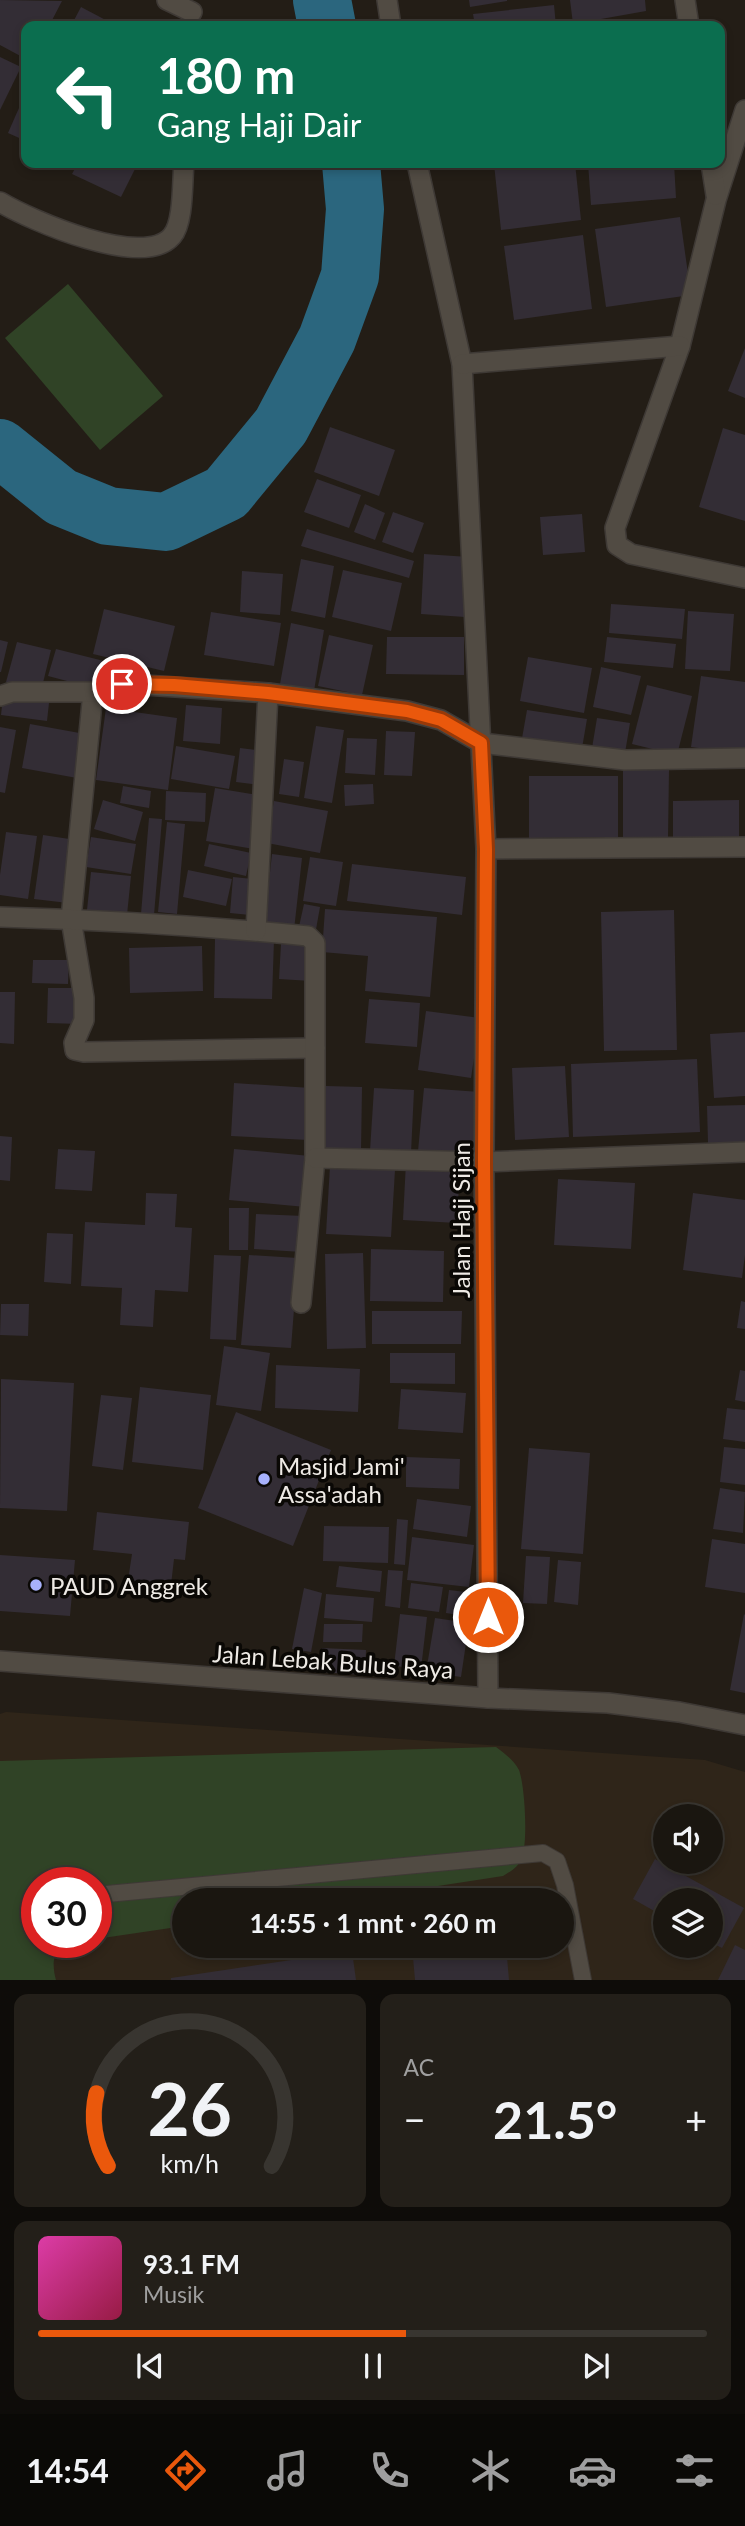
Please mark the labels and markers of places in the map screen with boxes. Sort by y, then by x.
pin [92,654,152,714]
place label: Masjid Jami' Assa'adah [278,1451,405,1508]
marker: Masjid Jami' Assa'adah [256,1471,272,1487]
place label: PAUD Anggrek [50,1571,209,1600]
marker: PAUD Anggrek [28,1577,44,1593]

